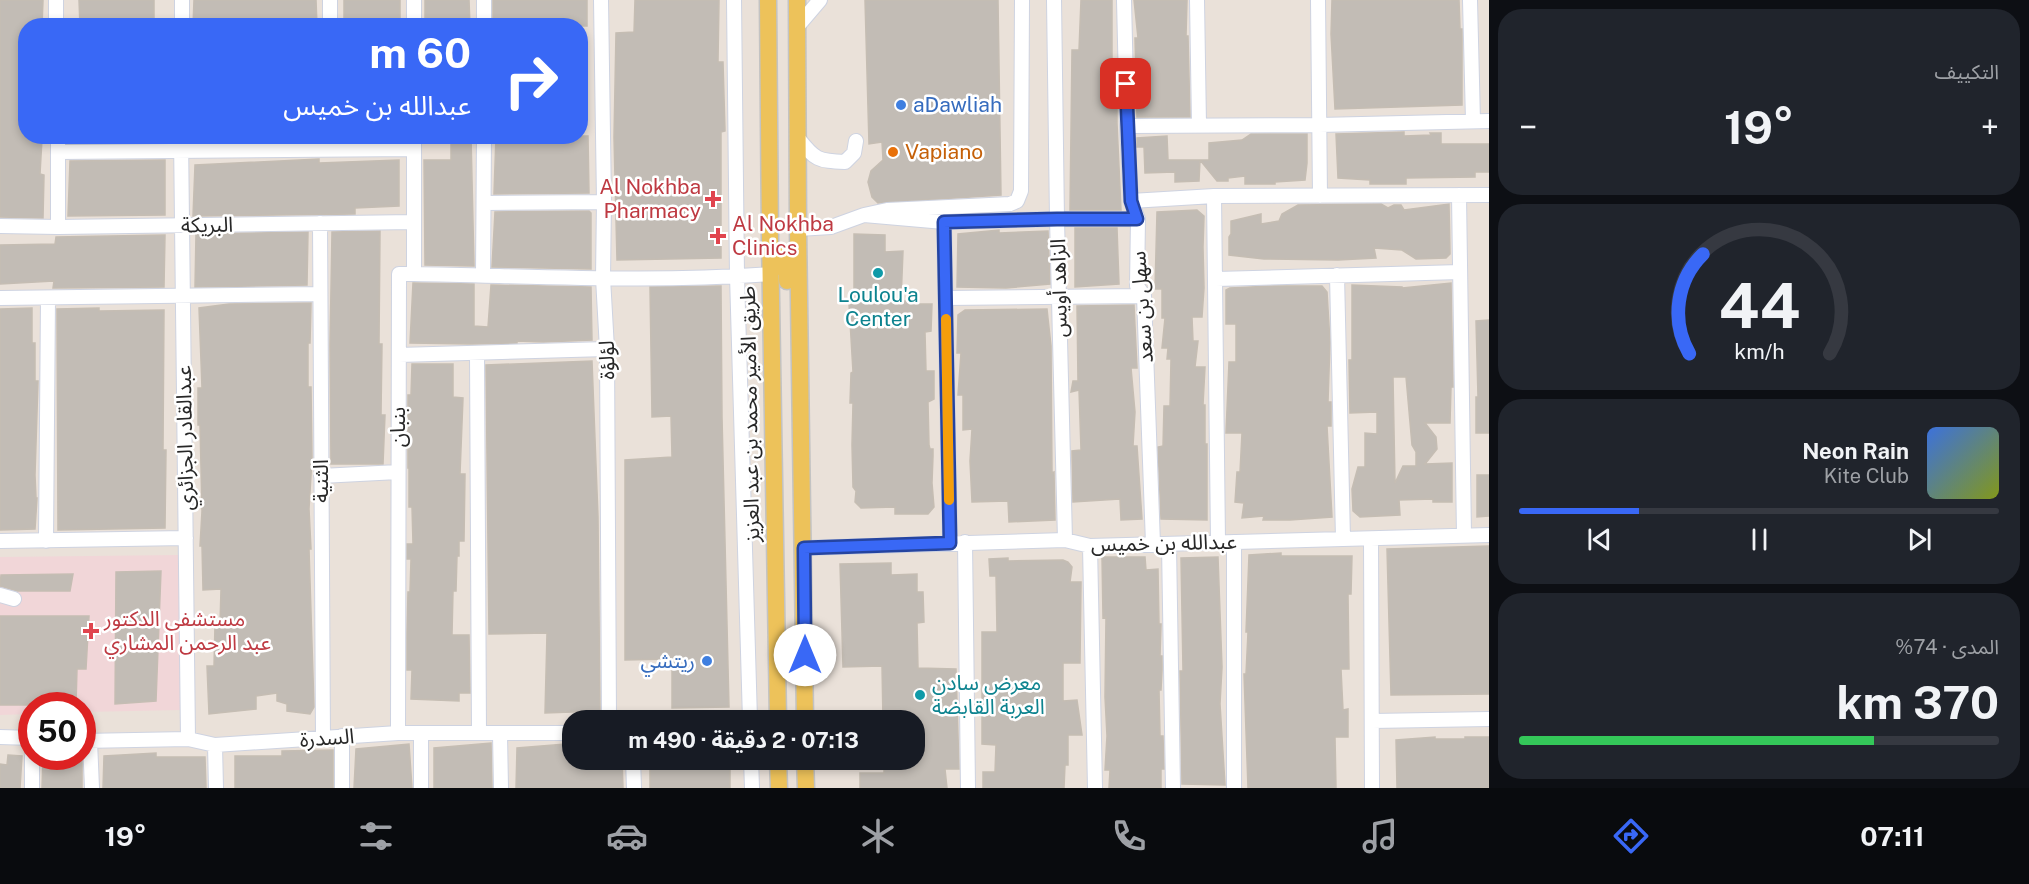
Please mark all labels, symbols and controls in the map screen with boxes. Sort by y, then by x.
text: 60 m [369,28,471,77]
icon: right [492,42,570,120]
pin [1100,58,1151,109]
text: التكييف [1935,60,1999,84]
icon: arrive [1109,67,1142,100]
text: عبدالله بن خميس [283,89,471,121]
place label: aDawliah [913,92,1002,117]
marker: aDawliah [894,98,908,112]
text: 19° [1724,101,1794,154]
text: − [1519,108,1537,146]
text: + [1981,108,1999,146]
place label: Vapiano [905,139,983,164]
marker: Vapiano [886,145,900,159]
place label: Al Nokhba Pharmacy [599,174,701,223]
marker: Al Nokhba Pharmacy [706,192,720,206]
place label: Al Nokhba Clinics [732,211,834,260]
street label: البريكة [181,212,233,237]
marker: Al Nokhba Clinics [709,227,727,245]
street label: الزاهد أويس [1045,238,1072,338]
street label: سهل بن سعد [1125,250,1158,364]
marker: Loulou'a Center [871,266,885,280]
text: 44 [1718,269,1800,342]
place label: Loulou'a Center [837,282,919,331]
street label: طريق الأمير محمد بن عبد العزيز [735,286,765,543]
text: km/h [1734,339,1784,364]
street label: لؤلؤة [594,340,619,380]
street label: عبدالقادر الجزائري [171,365,202,511]
street label: بنبان [385,407,410,447]
text: Neon Rain [1802,438,1909,464]
street label: الثنية [308,459,333,503]
text: Kite Club [1824,464,1909,488]
icon: previous [1583,523,1616,556]
icon: pause [1743,523,1776,556]
icon: next [1903,523,1936,556]
street label: عبدالله بن خميس [1091,529,1237,556]
place label: مستشفى الدكتور عبد الرحمن المشاري [103,606,271,659]
marker: مستشفى الدكتور عبد الرحمن المشاري [82,622,100,640]
position arrow [773,623,837,687]
text: المدى · 74% [1895,635,1999,659]
place label: ريتشي [641,648,695,677]
marker: ريتشي [700,654,714,668]
place label: معرض سادن العربة القابضة [932,670,1045,719]
text: 370 km [1837,676,1999,729]
marker: معرض سادن العربة القابضة [913,688,927,702]
speed limit sign: 50 [18,692,96,770]
street label: السدرة [299,723,355,752]
text: 07:13 · 2 دقيقة · 490 m [628,727,859,753]
icon: filters [355,815,397,857]
icon: car [606,815,648,857]
icon: climate [857,815,899,857]
icon: phone [1108,815,1150,857]
icon: music [1359,815,1401,857]
icon: directions [1610,815,1652,857]
text: 19° [105,820,147,852]
text: 07:11 [1860,820,1925,852]

